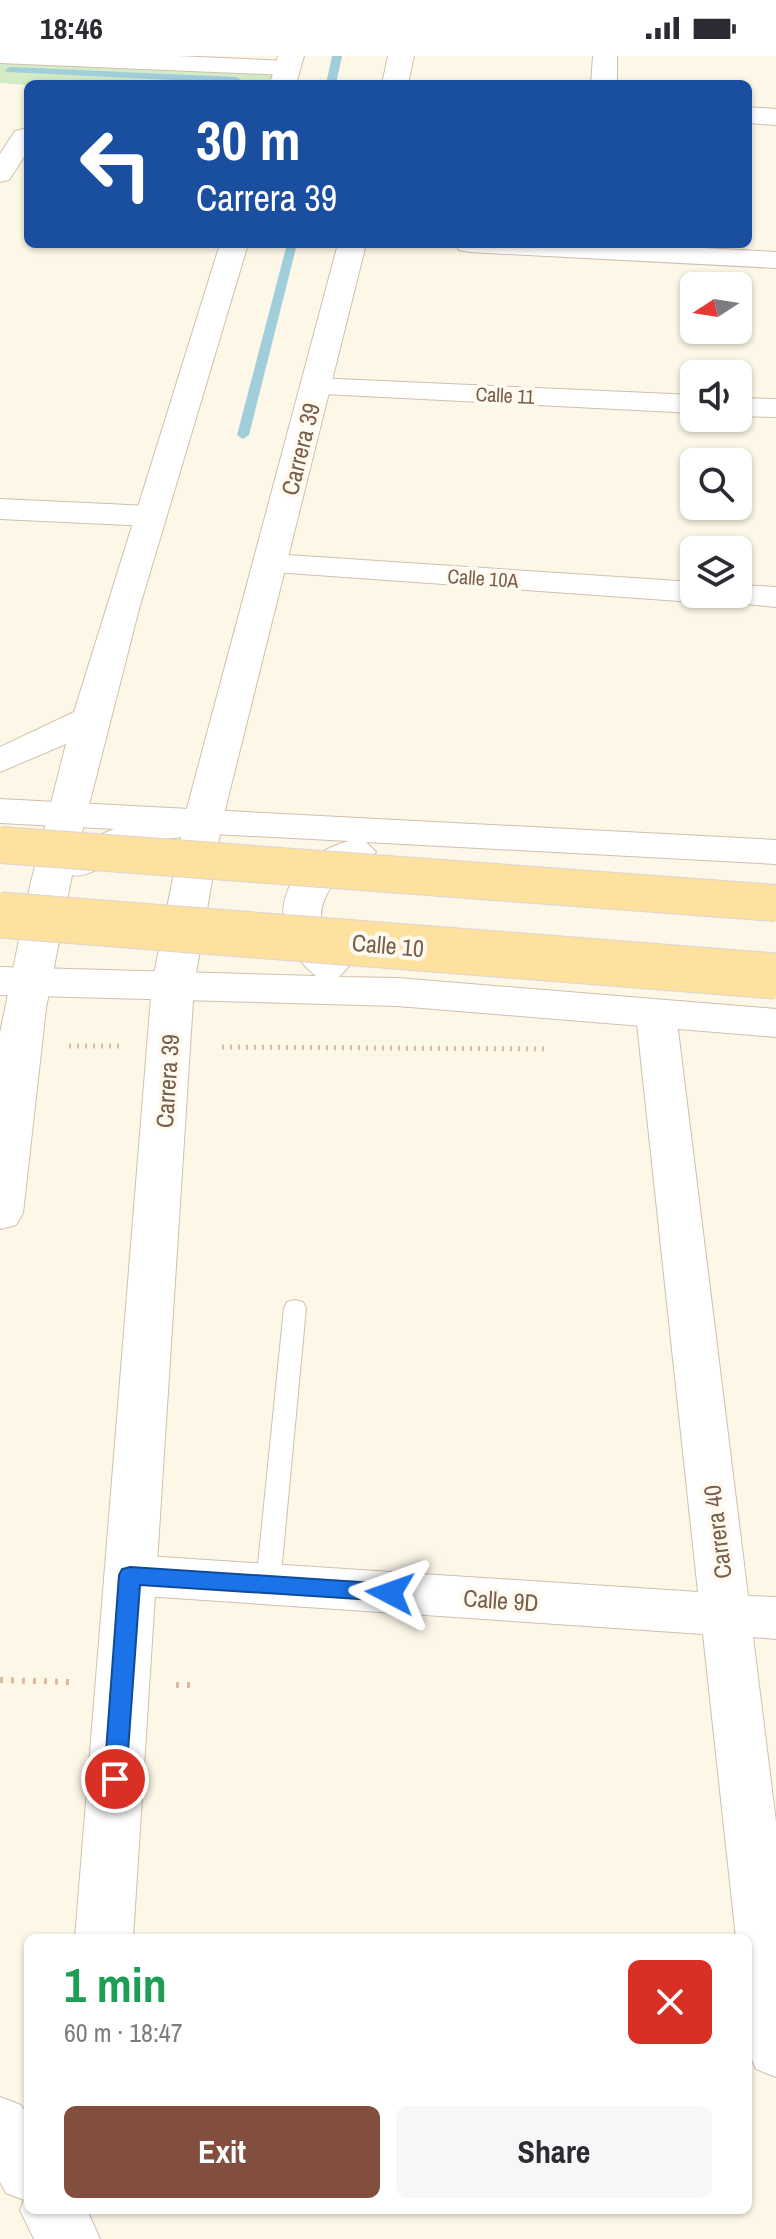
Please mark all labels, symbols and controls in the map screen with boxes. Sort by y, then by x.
text: 18:46 [40,8,103,48]
text: 30 m [196,102,301,177]
icon: left [64,112,168,216]
text: Carrera 39 [196,174,337,222]
north arrow [680,272,752,344]
map controls [680,272,752,608]
button: sound [680,360,752,432]
street label: Calle 11 [475,380,535,410]
street label: Carrera 39 [273,399,327,499]
button: search [680,448,752,520]
button: layers [680,536,752,608]
street label: Calle 10A [447,562,519,594]
street label: Calle 10 [351,926,425,964]
street label: Carrera 39 [148,1033,186,1129]
street label: Carrera 40 [695,1483,739,1581]
position arrow [348,1551,432,1635]
street label: Calle 9D [462,1581,540,1619]
pin [81,1745,149,1813]
icon: arrive [93,1757,137,1801]
text: 1 min [64,1952,167,2017]
button: close [628,1960,712,2044]
text: 60 m · 18:47 [64,2015,183,2050]
button: Exit [64,2106,380,2198]
button: Share [396,2106,712,2198]

